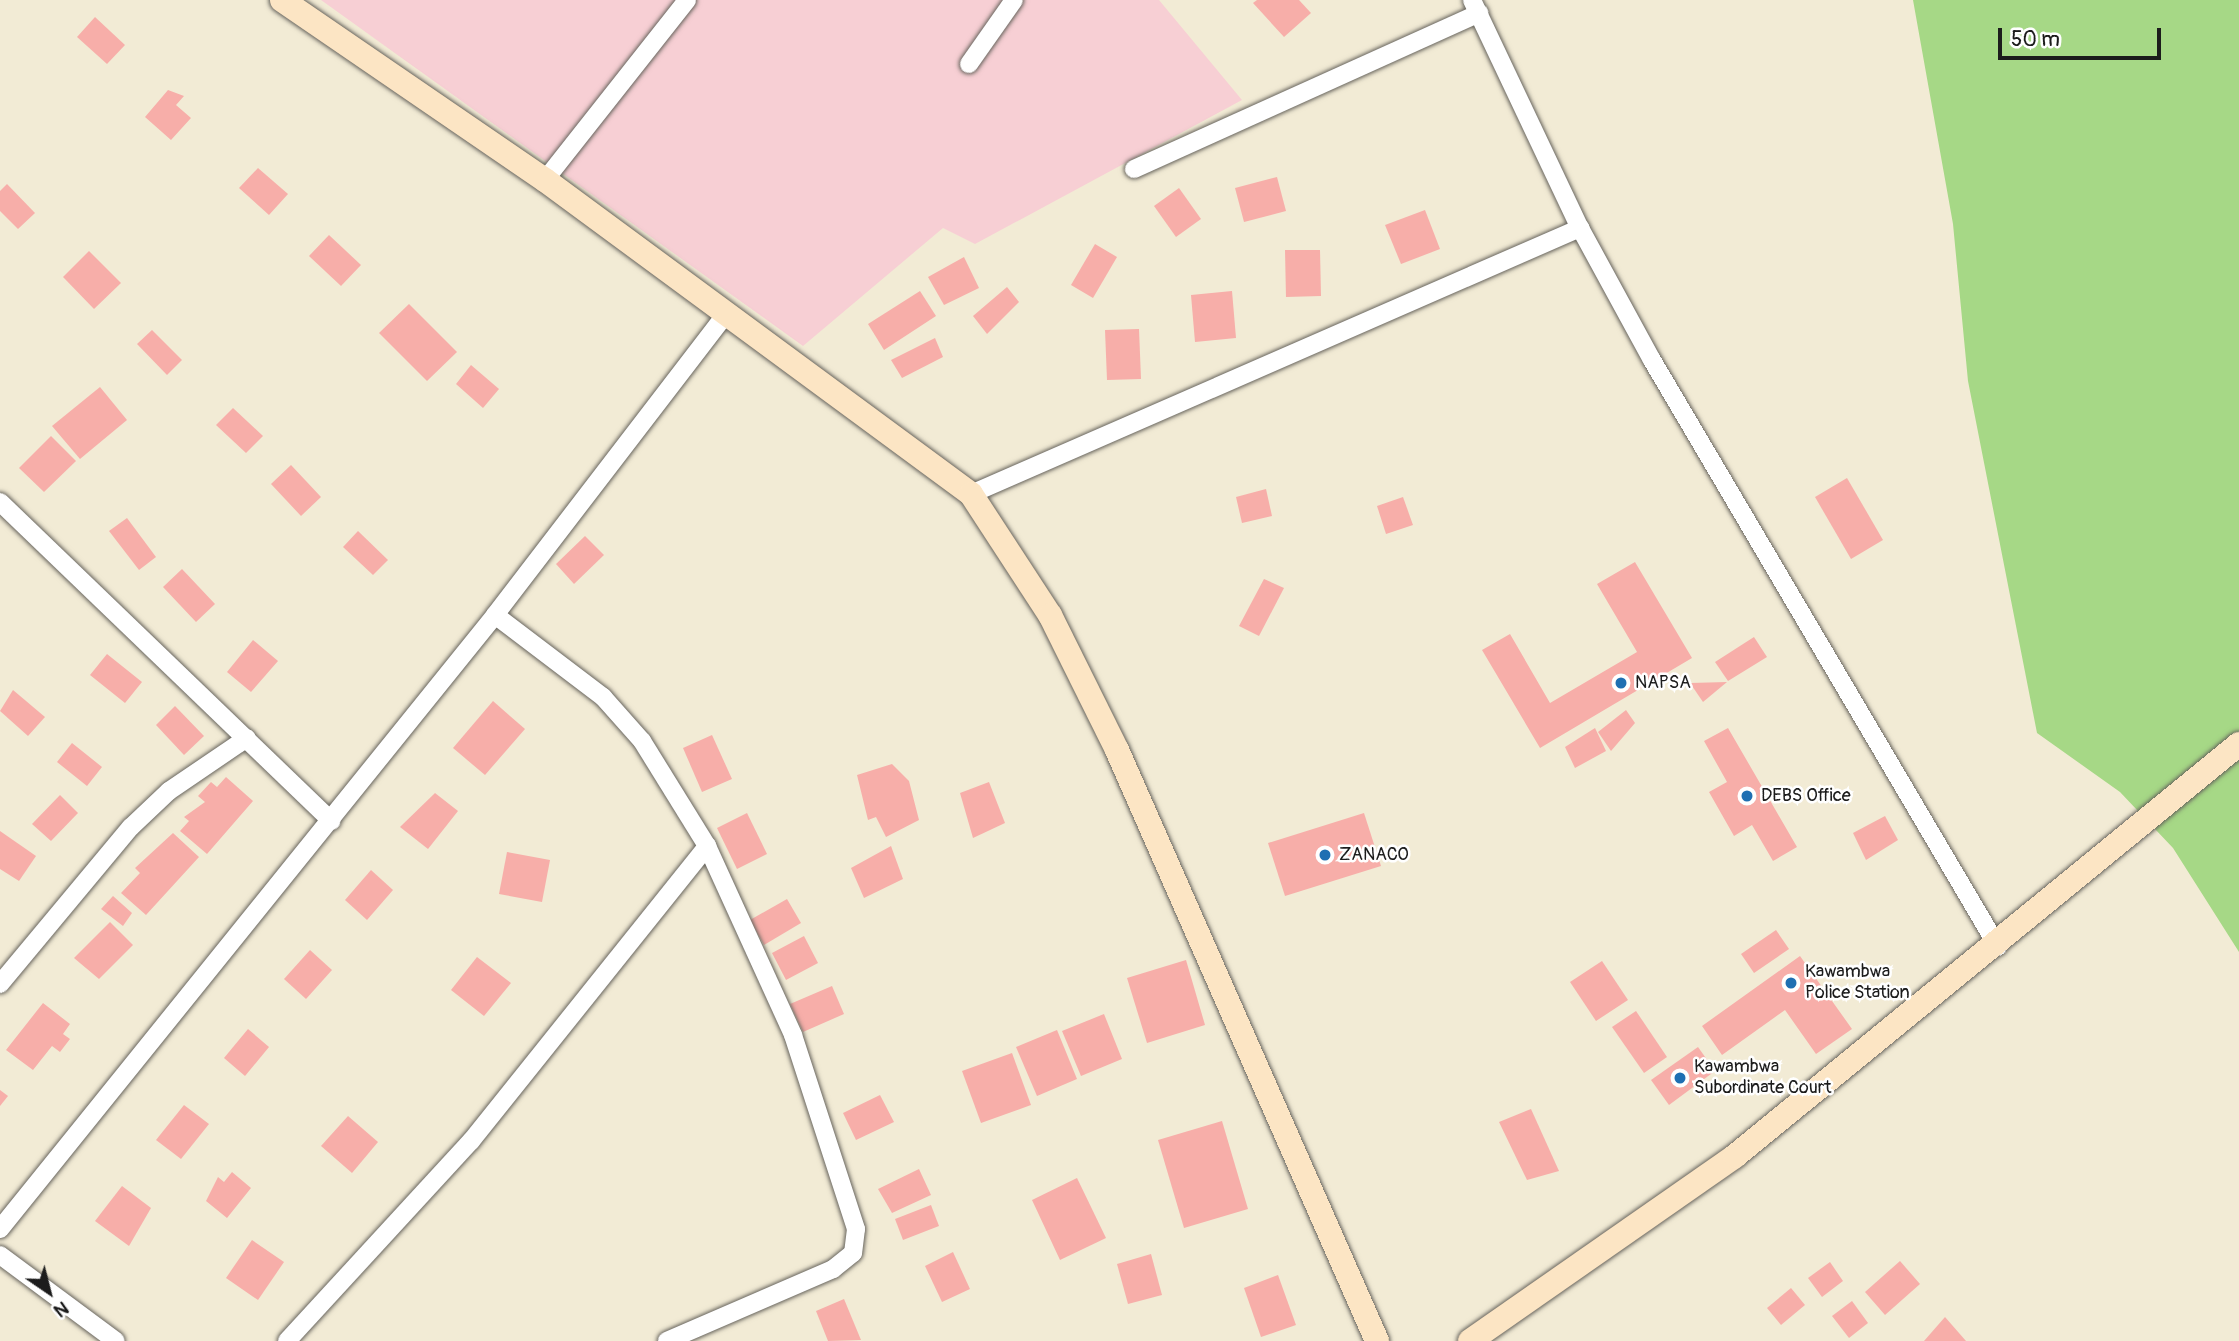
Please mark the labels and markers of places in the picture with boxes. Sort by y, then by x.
place label: NAPSA [1635,672,1691,694]
marker: NAPSA [1613,675,1629,691]
place label: DEBS Office [1761,785,1851,807]
marker: DEBS Office [1739,788,1755,804]
place label: ZANACO [1339,844,1409,866]
marker: ZANACO [1317,847,1333,863]
place label: Kawambwa Police Station [1805,962,1910,1004]
marker: Kawambwa Police Station [1783,975,1799,991]
place label: Kawambwa Subordinate Court [1694,1057,1832,1100]
marker: Kawambwa Subordinate Court [1672,1070,1688,1086]

